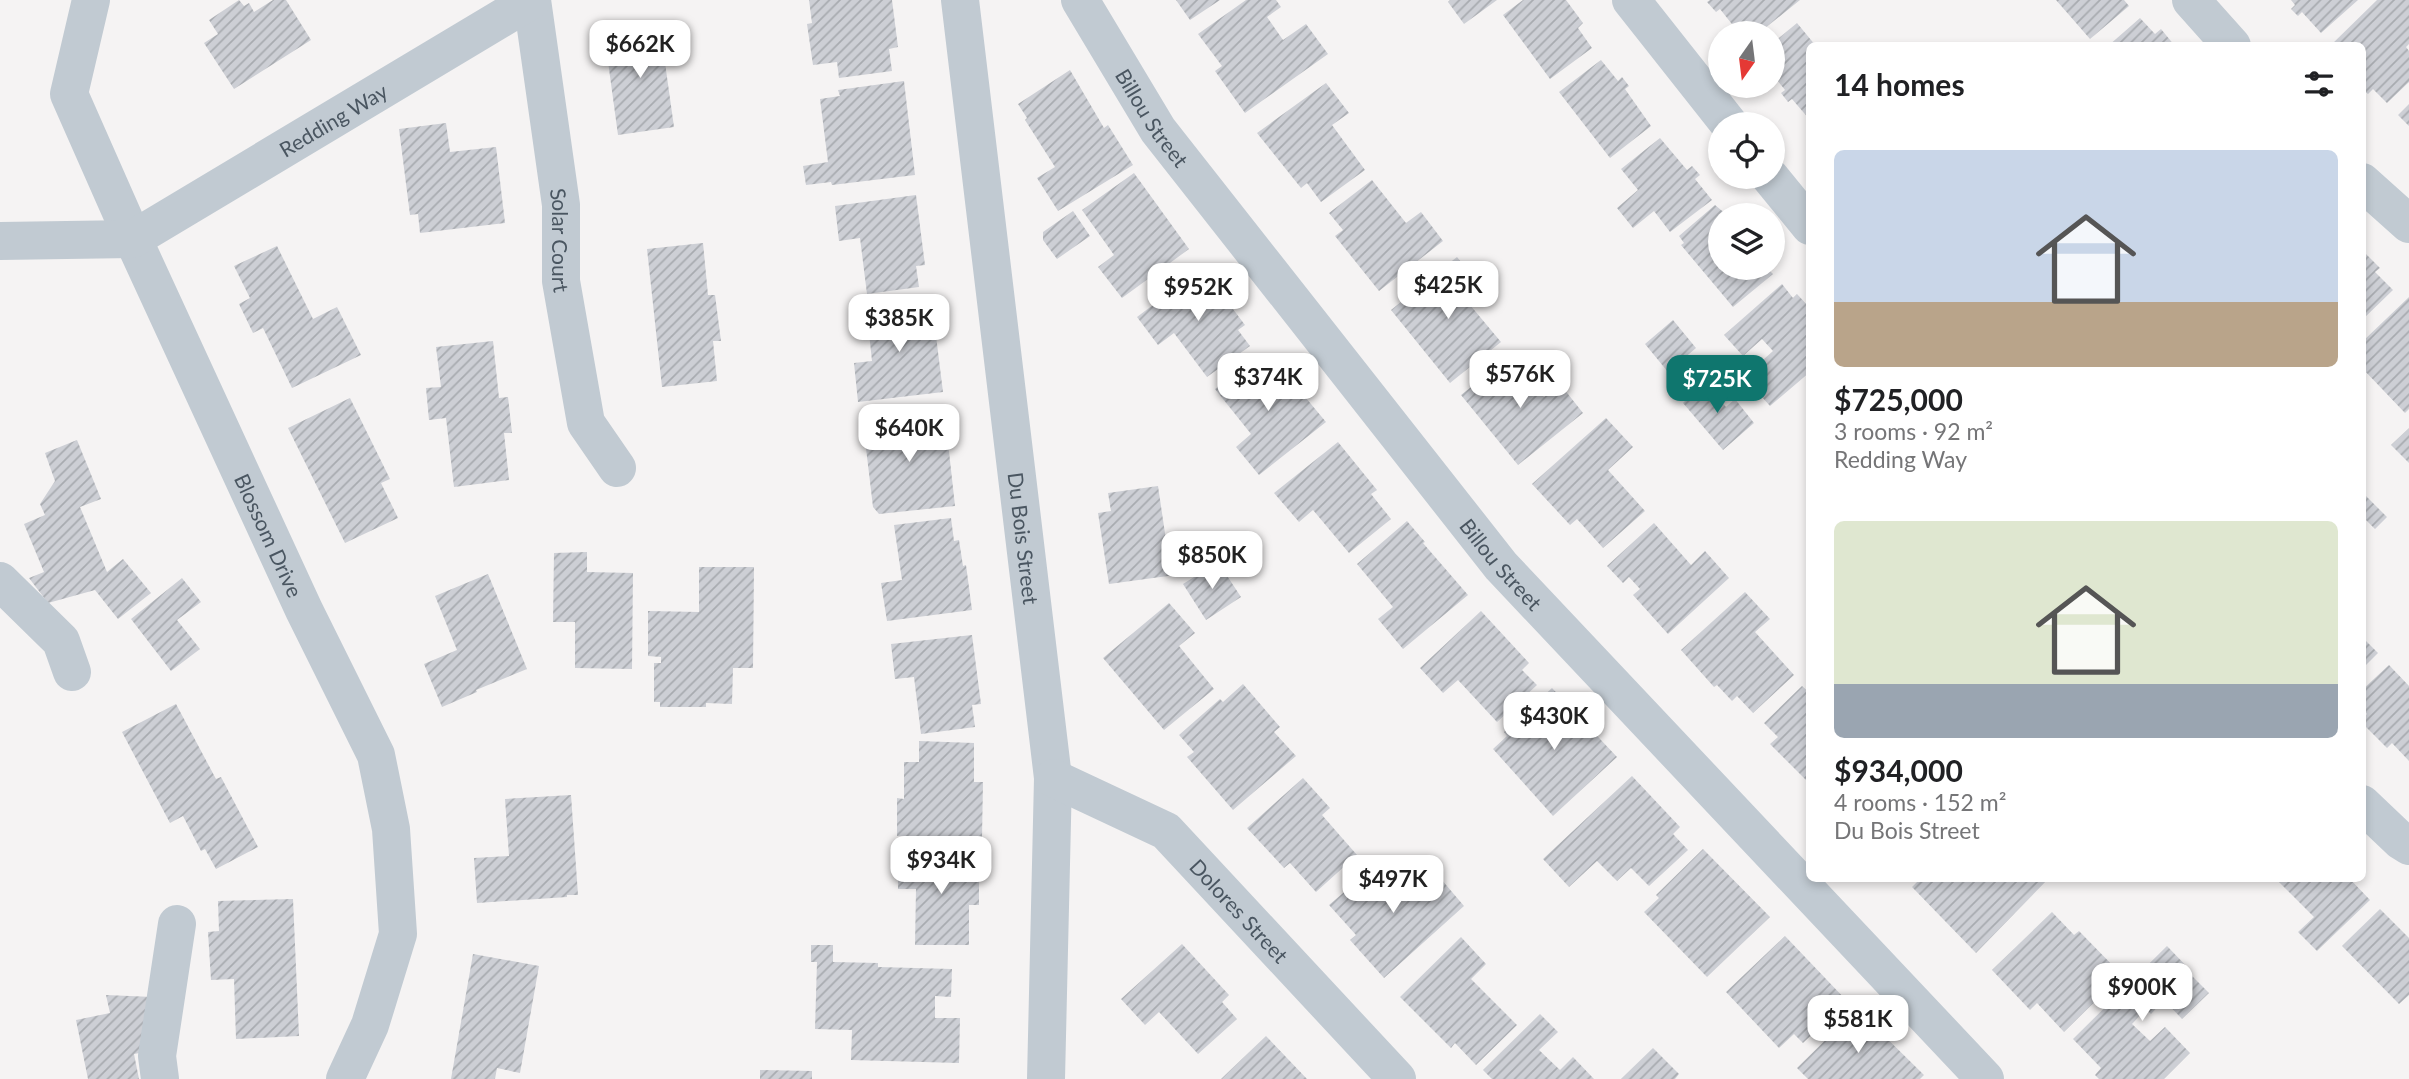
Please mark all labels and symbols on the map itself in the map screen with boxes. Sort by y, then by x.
pin: $662K [591,20,689,80]
north arrow [1708,21,1785,98]
street label: Billou Street [1111,64,1195,172]
street label: Redding Way [274,77,392,161]
street label: Solar Court [546,186,575,294]
pin: $425K [1399,262,1497,321]
pin: $952K [1149,264,1247,323]
pin: $385K [850,294,948,354]
pin: $576K [1471,350,1569,410]
pin: $374K [1219,354,1317,413]
pin: $725K [1668,356,1766,415]
pin: $640K [860,405,958,464]
street label: Blossom Drive [230,469,309,601]
street label: Du Bois Street [1004,471,1045,606]
street label: Billou Street [1456,513,1548,615]
pin: $850K [1163,532,1261,591]
pin: $430K [1505,692,1603,752]
pin: $934K [892,836,990,896]
street label: Dolores Street [1185,853,1294,968]
pin: $497K [1344,856,1442,915]
pin: $900K [2093,964,2191,1023]
pin: $581K [1809,996,1907,1055]

